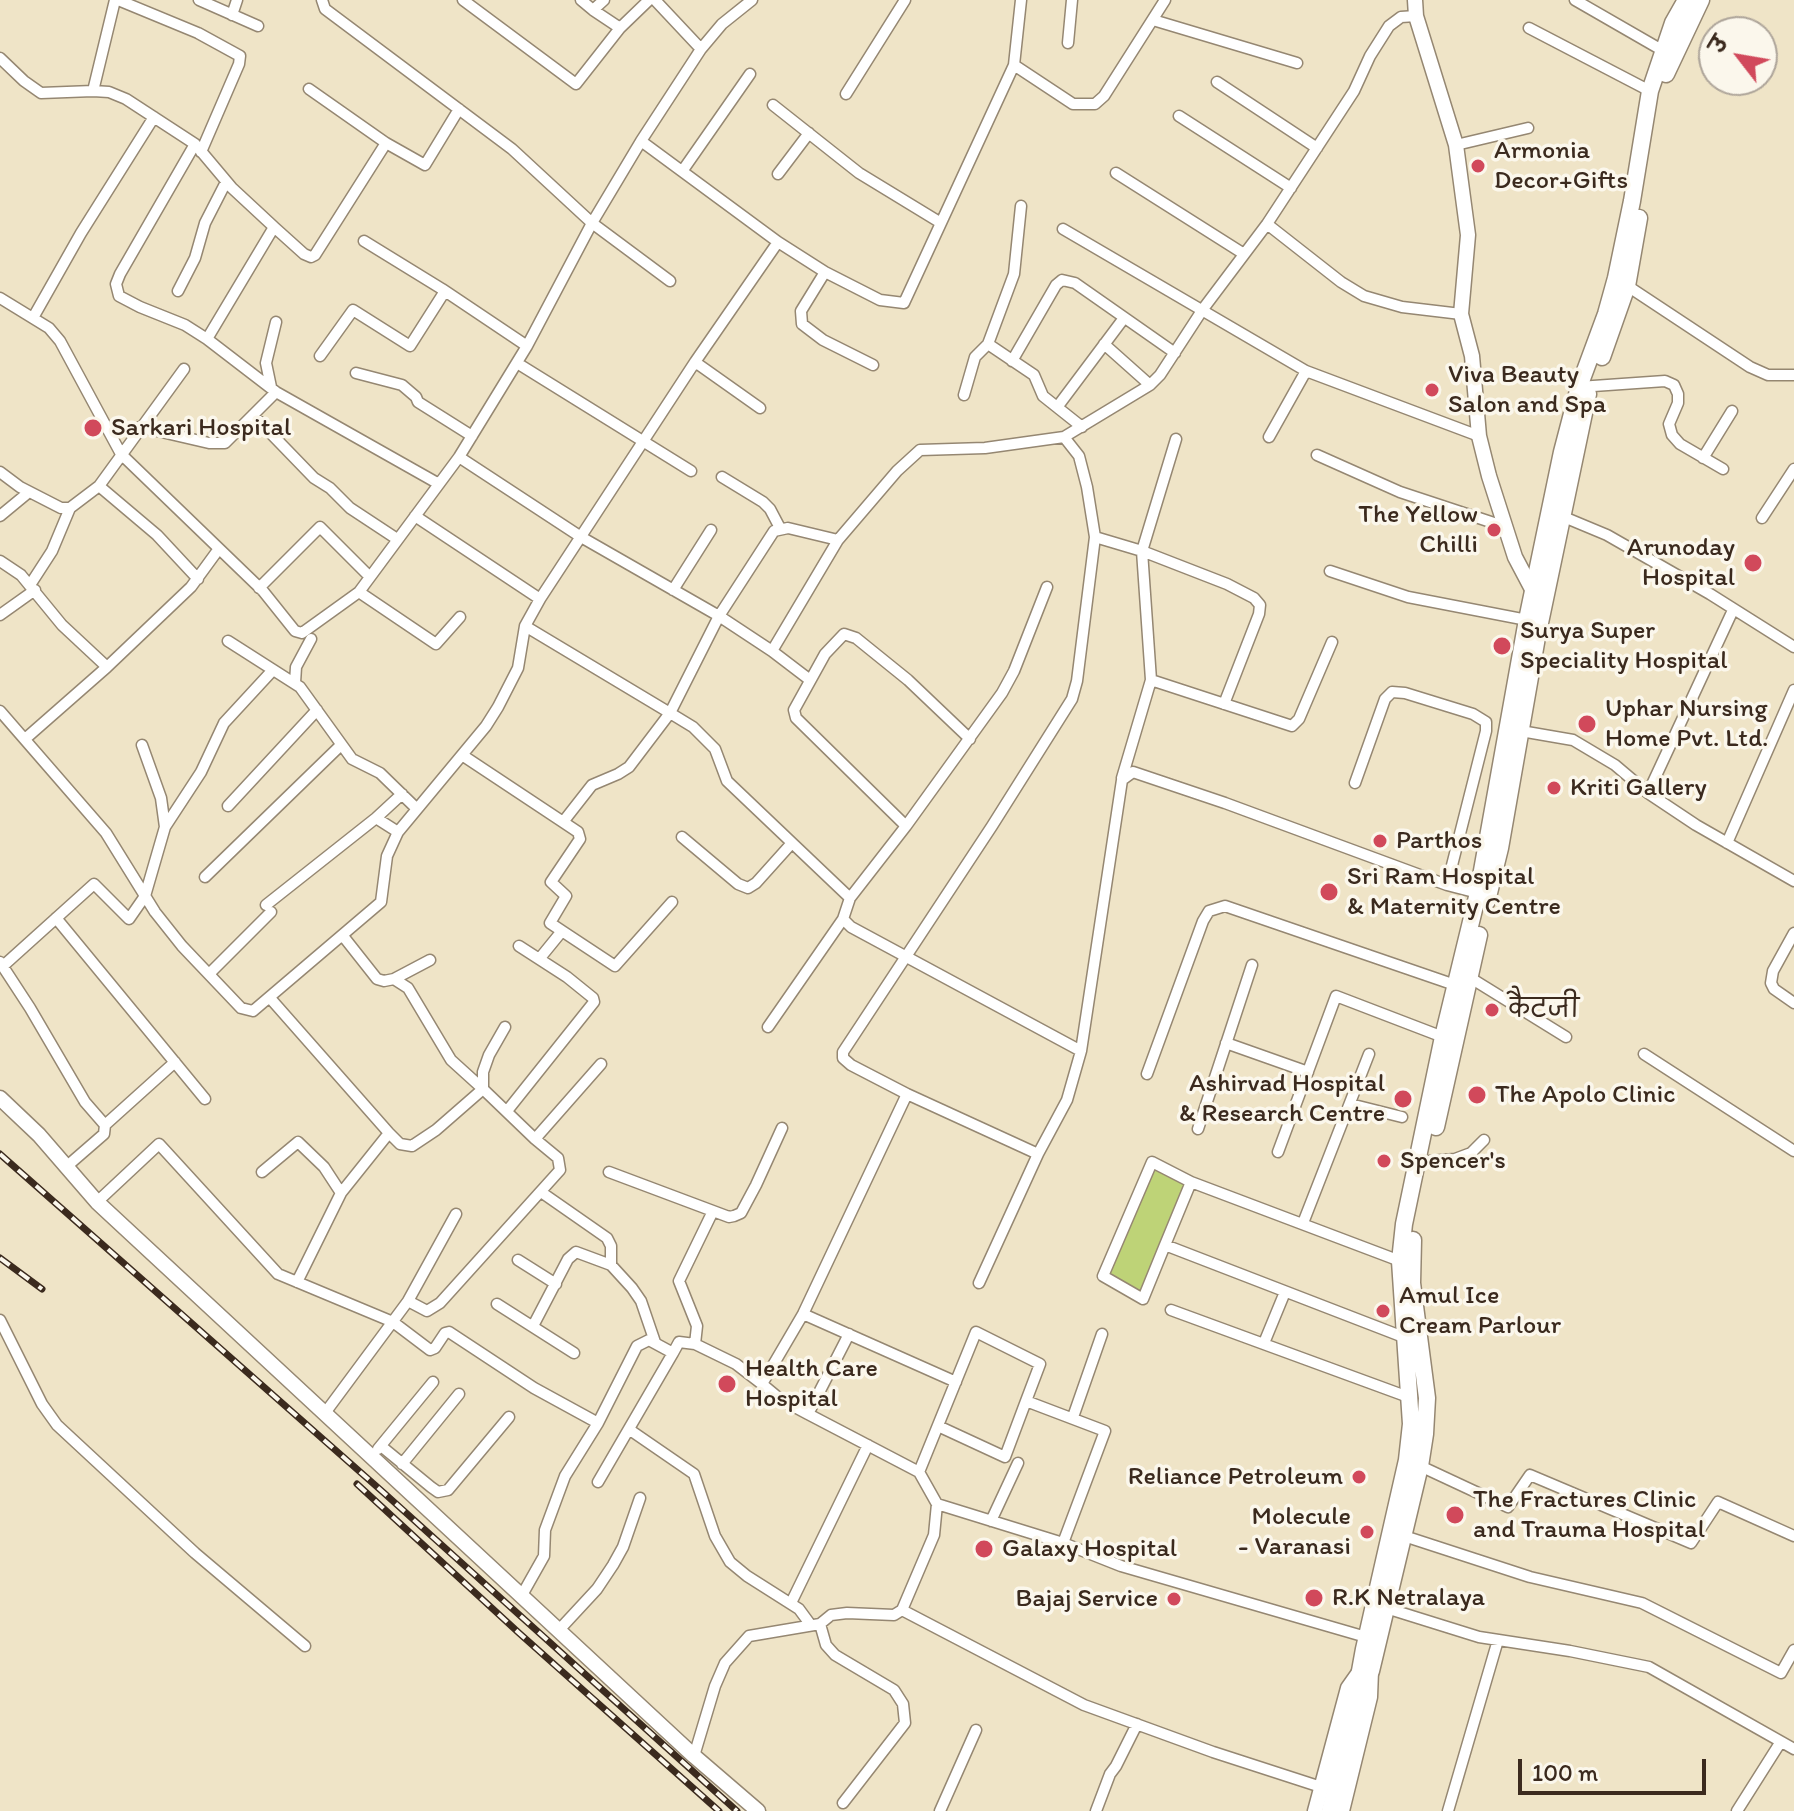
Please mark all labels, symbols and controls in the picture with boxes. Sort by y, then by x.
north arrow [1698,16,1778,96]
text: उ [1703,31,1734,58]
place label: Armonia Decor+Gifts [1494,135,1628,196]
marker: Armonia Decor+Gifts [1469,157,1487,175]
place label: Viva Beauty Salon and Spa [1448,359,1606,420]
marker: Viva Beauty Salon and Spa [1423,381,1441,399]
place label: Sarkari Hospital [111,412,291,444]
marker: Sarkari Hospital [82,417,104,439]
place label: The Yellow Chilli [1358,499,1478,560]
marker: The Yellow Chilli [1485,521,1503,539]
place label: Arunoday Hospital [1627,532,1735,594]
marker: Arunoday Hospital [1742,552,1764,574]
place label: Surya Super Speciality Hospital [1520,615,1728,676]
marker: Surya Super Speciality Hospital [1491,635,1513,657]
place label: Uphar Nursing Home Pvt. Ltd. [1605,693,1768,754]
marker: Uphar Nursing Home Pvt. Ltd. [1576,713,1598,735]
place label: Kriti Gallery [1570,772,1707,804]
marker: Kriti Gallery [1545,779,1563,797]
place label: Parthos [1396,825,1482,857]
marker: Parthos [1371,832,1389,850]
place label: Sri Ram Hospital & Maternity Centre [1347,861,1561,922]
marker: Sri Ram Hospital & Maternity Centre [1318,881,1340,903]
place label: कैटजी [1508,994,1579,1026]
marker: कैटजी [1483,1001,1501,1019]
place label: Ashirvad Hospital & Research Centre [1179,1068,1385,1130]
place label: The Apolo Clinic [1495,1079,1675,1111]
marker: The Apolo Clinic [1466,1084,1488,1106]
marker: Ashirvad Hospital & Research Centre [1392,1088,1414,1110]
place label: Spencer's [1400,1145,1506,1177]
marker: Spencer's [1375,1152,1393,1170]
place label: Amul Ice Cream Parlour [1399,1280,1561,1342]
marker: Amul Ice Cream Parlour [1374,1302,1392,1320]
place label: Health Care Hospital [745,1353,878,1414]
marker: Health Care Hospital [716,1373,738,1395]
place label: Reliance Petroleum [1128,1461,1343,1493]
marker: Reliance Petroleum [1350,1468,1368,1486]
place label: The Fractures Clinic and Trauma Hospital [1473,1484,1705,1546]
place label: Molecule - Varanasi [1238,1501,1351,1562]
marker: The Fractures Clinic and Trauma Hospital [1444,1504,1466,1526]
marker: Molecule - Varanasi [1358,1523,1376,1541]
place label: Galaxy Hospital [1002,1533,1177,1565]
marker: Galaxy Hospital [973,1538,995,1560]
place label: R.K Netralaya [1332,1582,1485,1614]
place label: Bajaj Service [1015,1583,1158,1615]
marker: R.K Netralaya [1303,1587,1325,1609]
marker: Bajaj Service [1165,1590,1183,1608]
scale bar [1522,1743,1710,1793]
text: 100 m [1532,1758,1598,1787]

